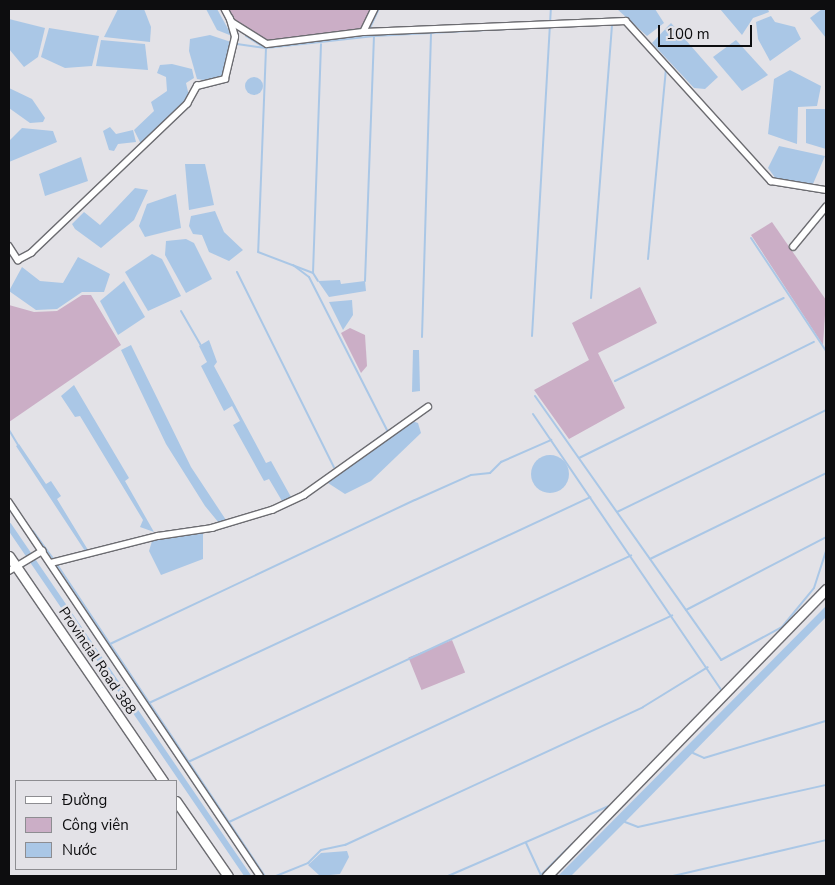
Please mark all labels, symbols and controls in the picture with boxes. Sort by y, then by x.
scale bar [660,15,754,47]
text: 100 m [666,24,710,44]
street label: Provincial Road 388 [55,604,139,718]
legend [15,780,178,870]
text: Đường [62,790,107,810]
text: Công viên [62,815,129,835]
text: Nước [62,840,97,860]

